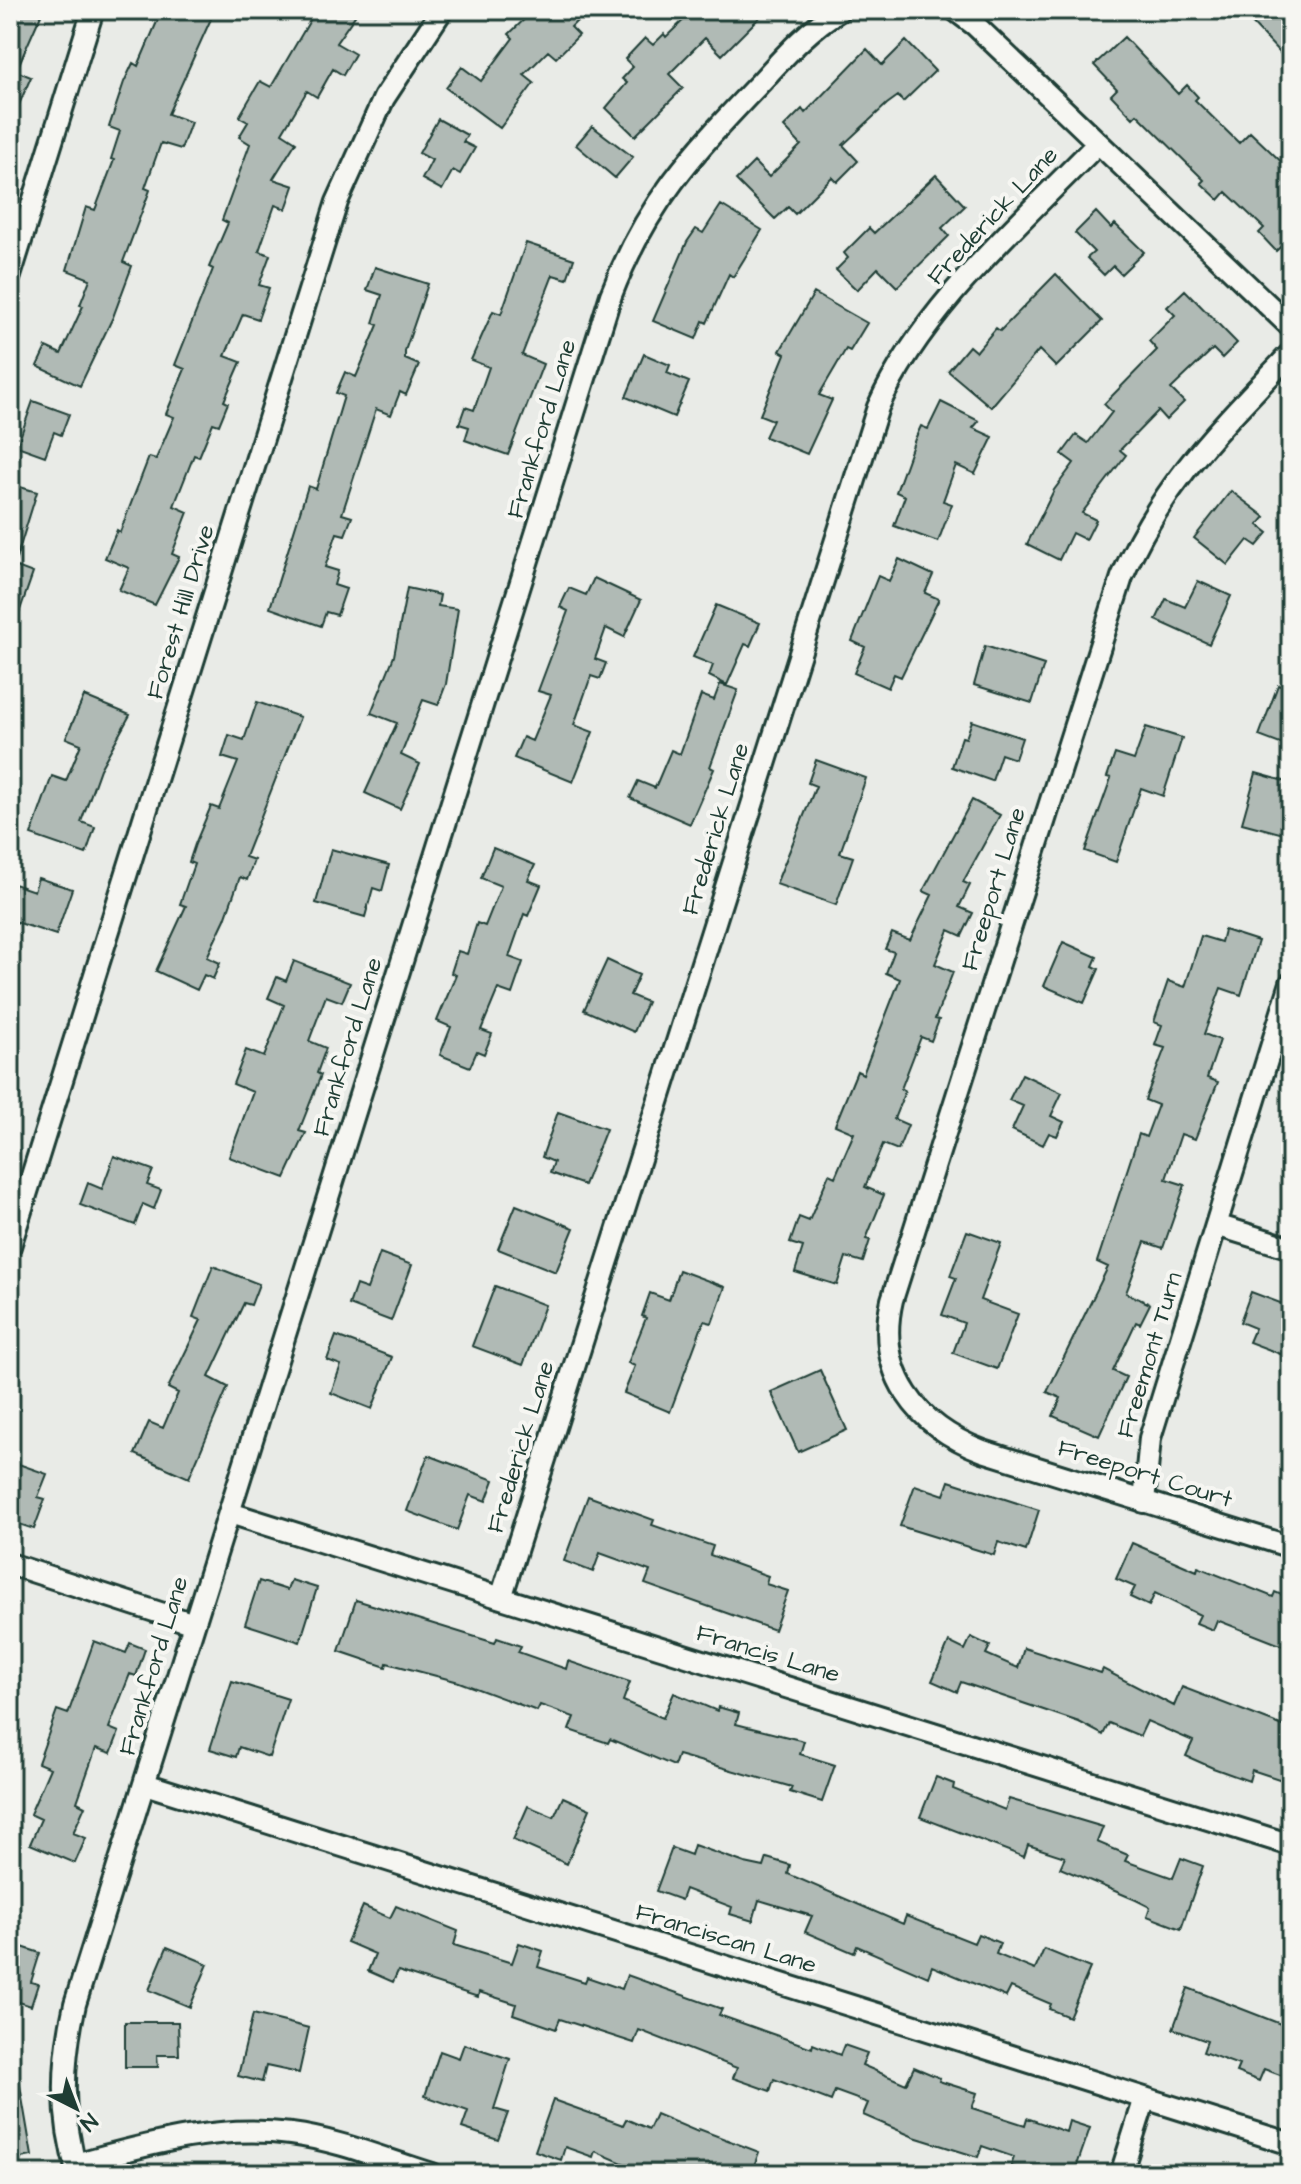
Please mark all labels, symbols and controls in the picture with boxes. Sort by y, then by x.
street label: Frederick Lane [920,139,1066,293]
street label: Frankford Lane [499,335,585,523]
street label: Forest Hill Drive [138,521,224,703]
street label: Frederick Lane [674,739,758,919]
street label: Freeport Lane [953,803,1035,975]
street label: Frankford Lane [305,953,391,1141]
street label: Freemont Turn [1109,1268,1191,1442]
street label: Frederick Lane [479,1357,563,1537]
street label: Freeport Court [1054,1431,1237,1517]
street label: Frankford Lane [111,1572,197,1760]
street label: Francis Lane [692,1616,844,1692]
street label: Franciscan Lane [631,1895,821,1983]
north arrow [36,2068,116,2148]
text: N [73,2106,104,2138]

